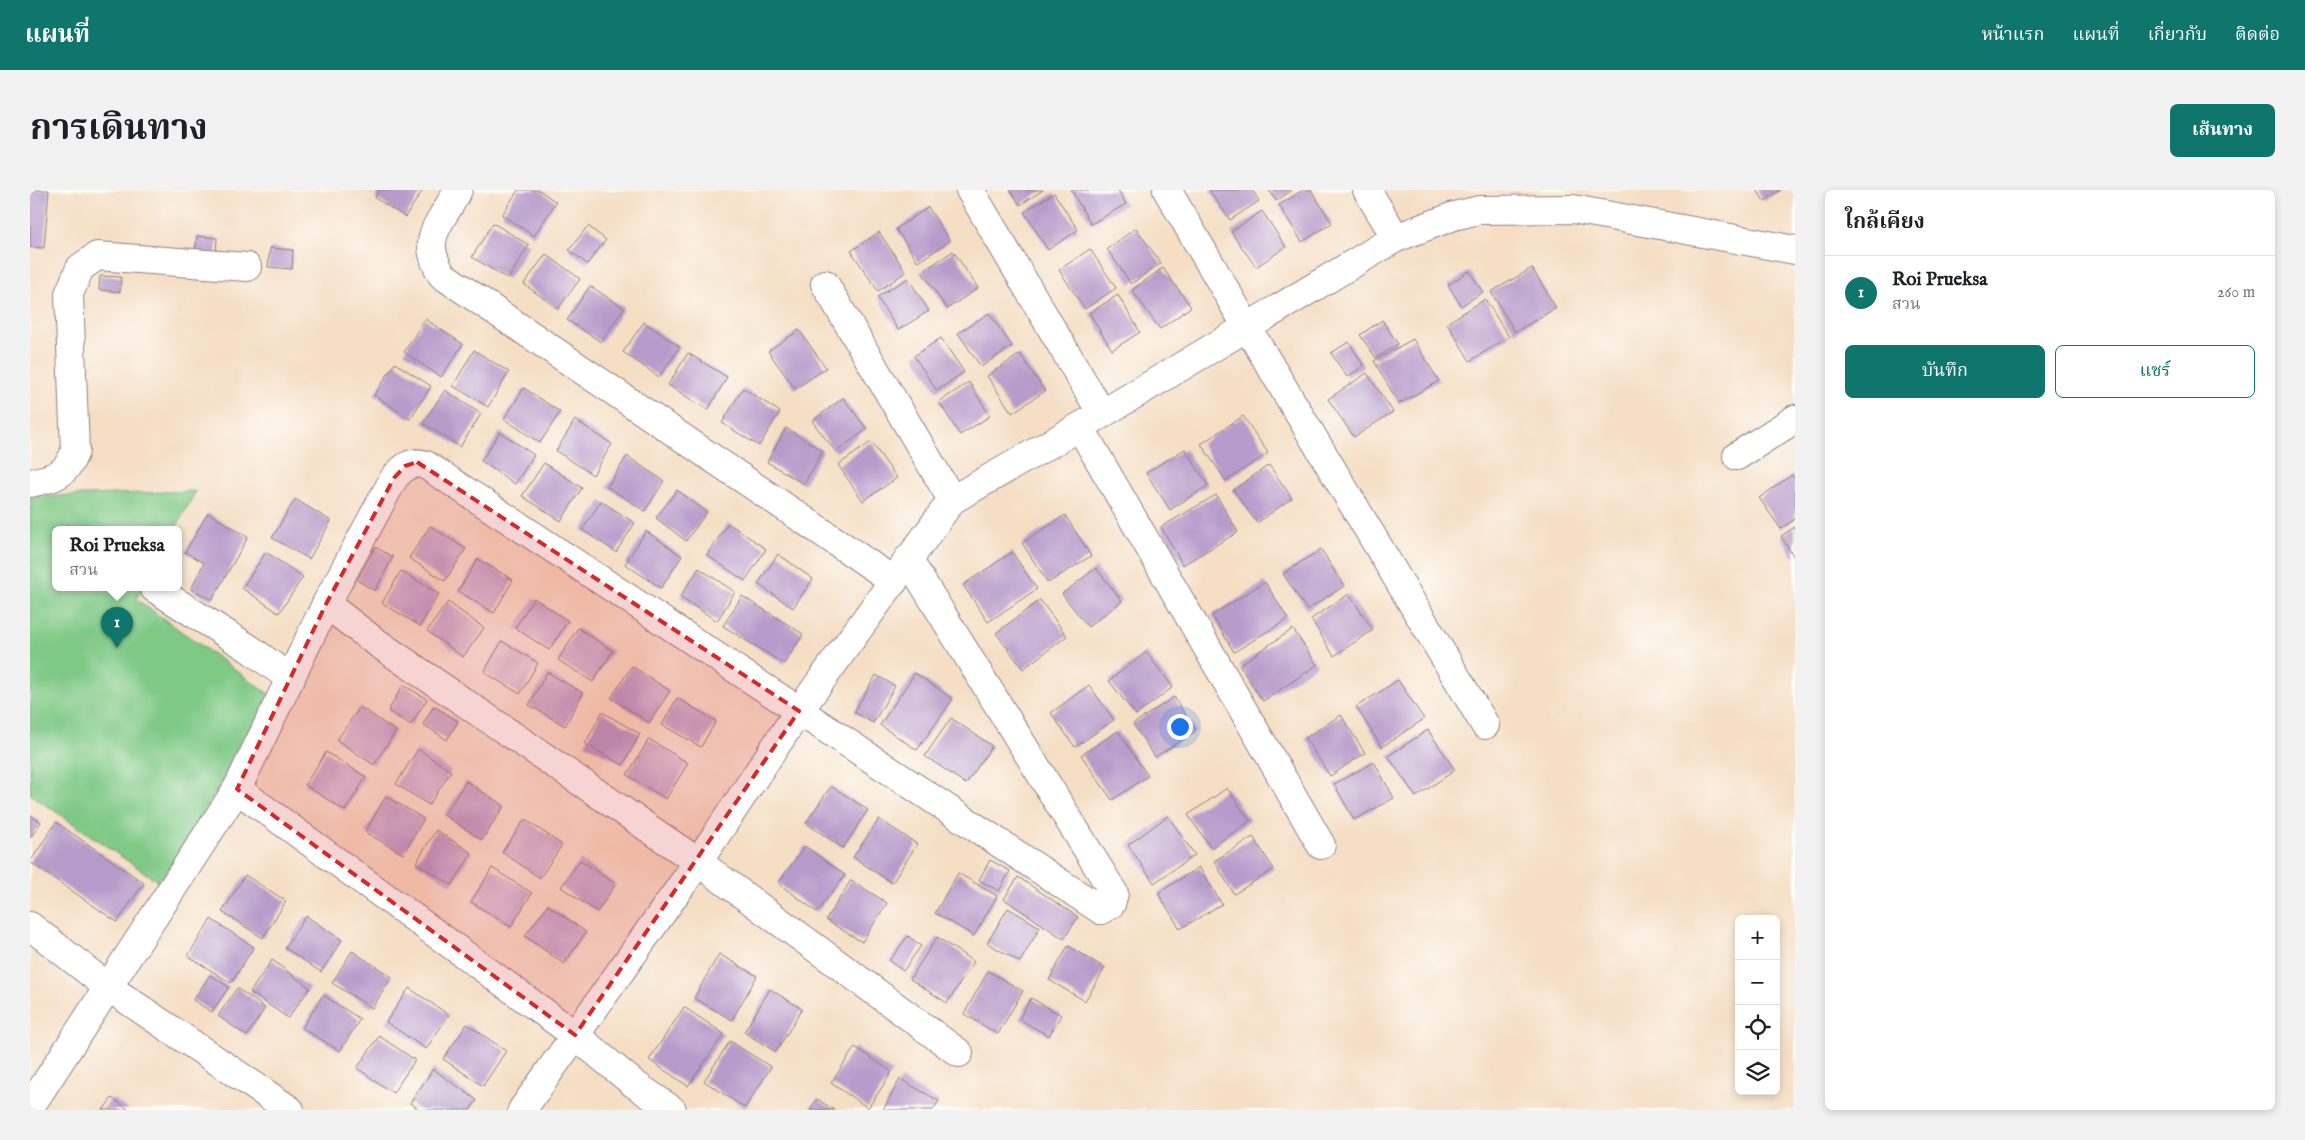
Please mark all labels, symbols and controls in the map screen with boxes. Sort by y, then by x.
text: แผนที่ [25,20,90,51]
text: หน้าแรก [1981,24,2044,47]
text: แผนที่ [2072,24,2120,47]
text: เกี่ยวกับ [2148,24,2207,47]
text: ติดต่อ [2235,24,2280,47]
button: เส้นทาง [2170,104,2275,157]
text: การเดินทาง [30,107,208,152]
text: ใกล้เคียง [1845,209,1925,236]
text: Roi Prueksa [1892,268,1987,292]
text: 1 [1858,283,1864,303]
text: 260 m [2217,283,2255,303]
text: สวน [1892,295,1921,315]
button: บันทึก [1845,345,2045,398]
button: แชร์ [2055,345,2255,398]
popup [52,526,182,591]
text: Roi Prueksa [69,534,165,558]
text: สวน [69,561,98,581]
pin: 1 [101,607,133,648]
your location [1167,714,1193,740]
map controls [1735,915,1780,1095]
button: + [1735,915,1780,960]
button: − [1735,960,1780,1005]
button: locate [1735,1005,1780,1050]
button: layers [1735,1050,1780,1095]

